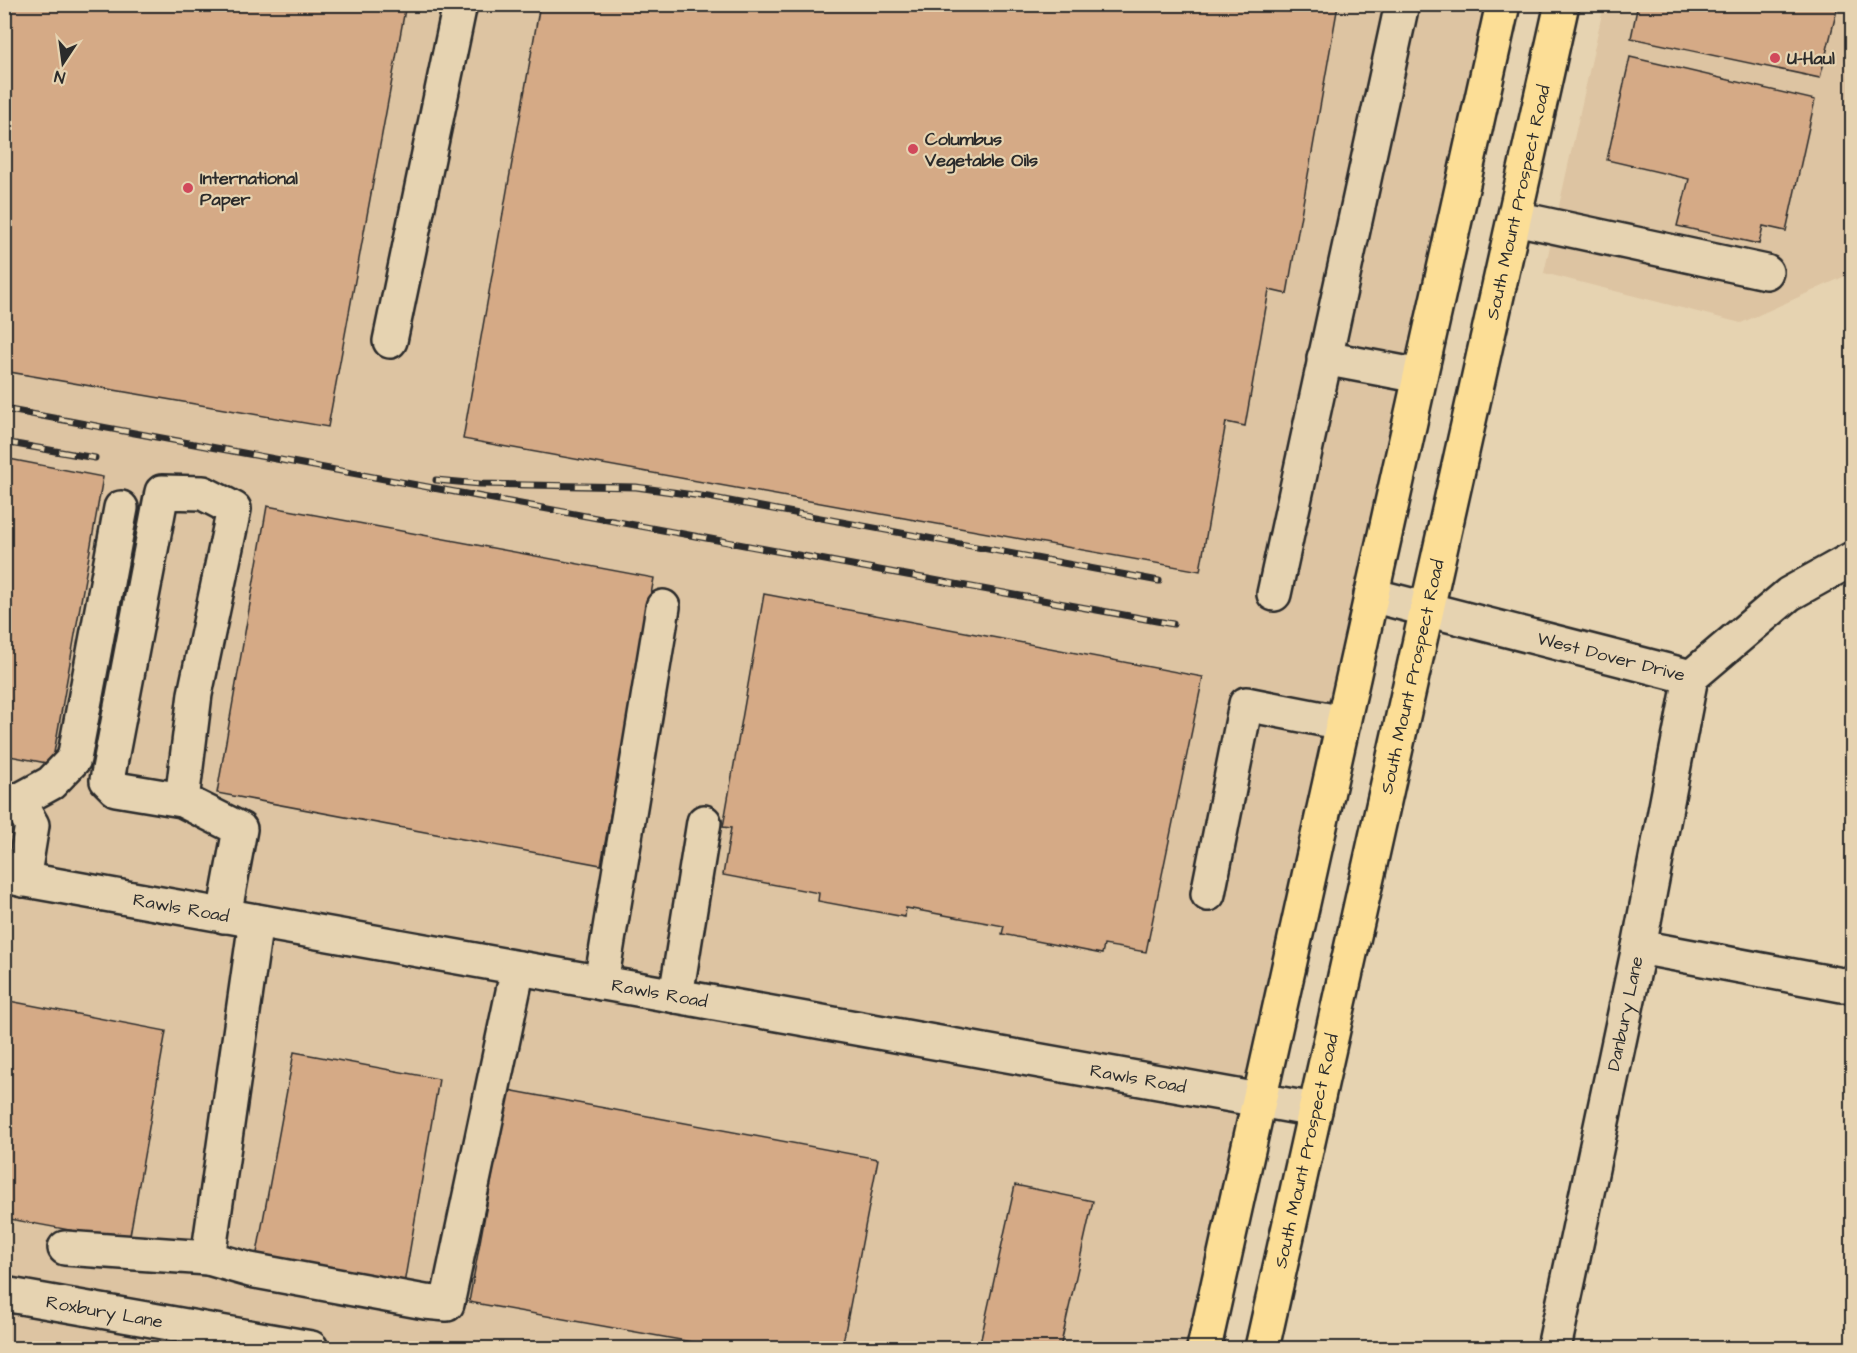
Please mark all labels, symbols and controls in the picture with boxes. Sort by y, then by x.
north arrow [33,33,93,93]
place label: U-Haul [1787,46,1835,71]
marker: U-Haul [1768,51,1782,65]
text: N [52,65,67,88]
street label: South Mount Prospect Road [1480,83,1557,322]
place label: Columbus Vegetable Oils [924,127,1038,174]
marker: Columbus Vegetable Oils [906,142,920,156]
place label: International Paper [200,166,298,212]
marker: International Paper [181,181,195,195]
street label: South Mount Prospect Road [1374,557,1451,796]
street label: West Dover Drive [1535,626,1688,688]
street label: Rawls Road [131,887,231,929]
street label: Danbury Lane [1601,954,1650,1073]
street label: Rawls Road [610,973,710,1014]
street label: South Mount Prospect Road [1268,1031,1345,1271]
street label: Rawls Road [1088,1058,1188,1100]
street label: Roxbury Lane [44,1290,165,1335]

